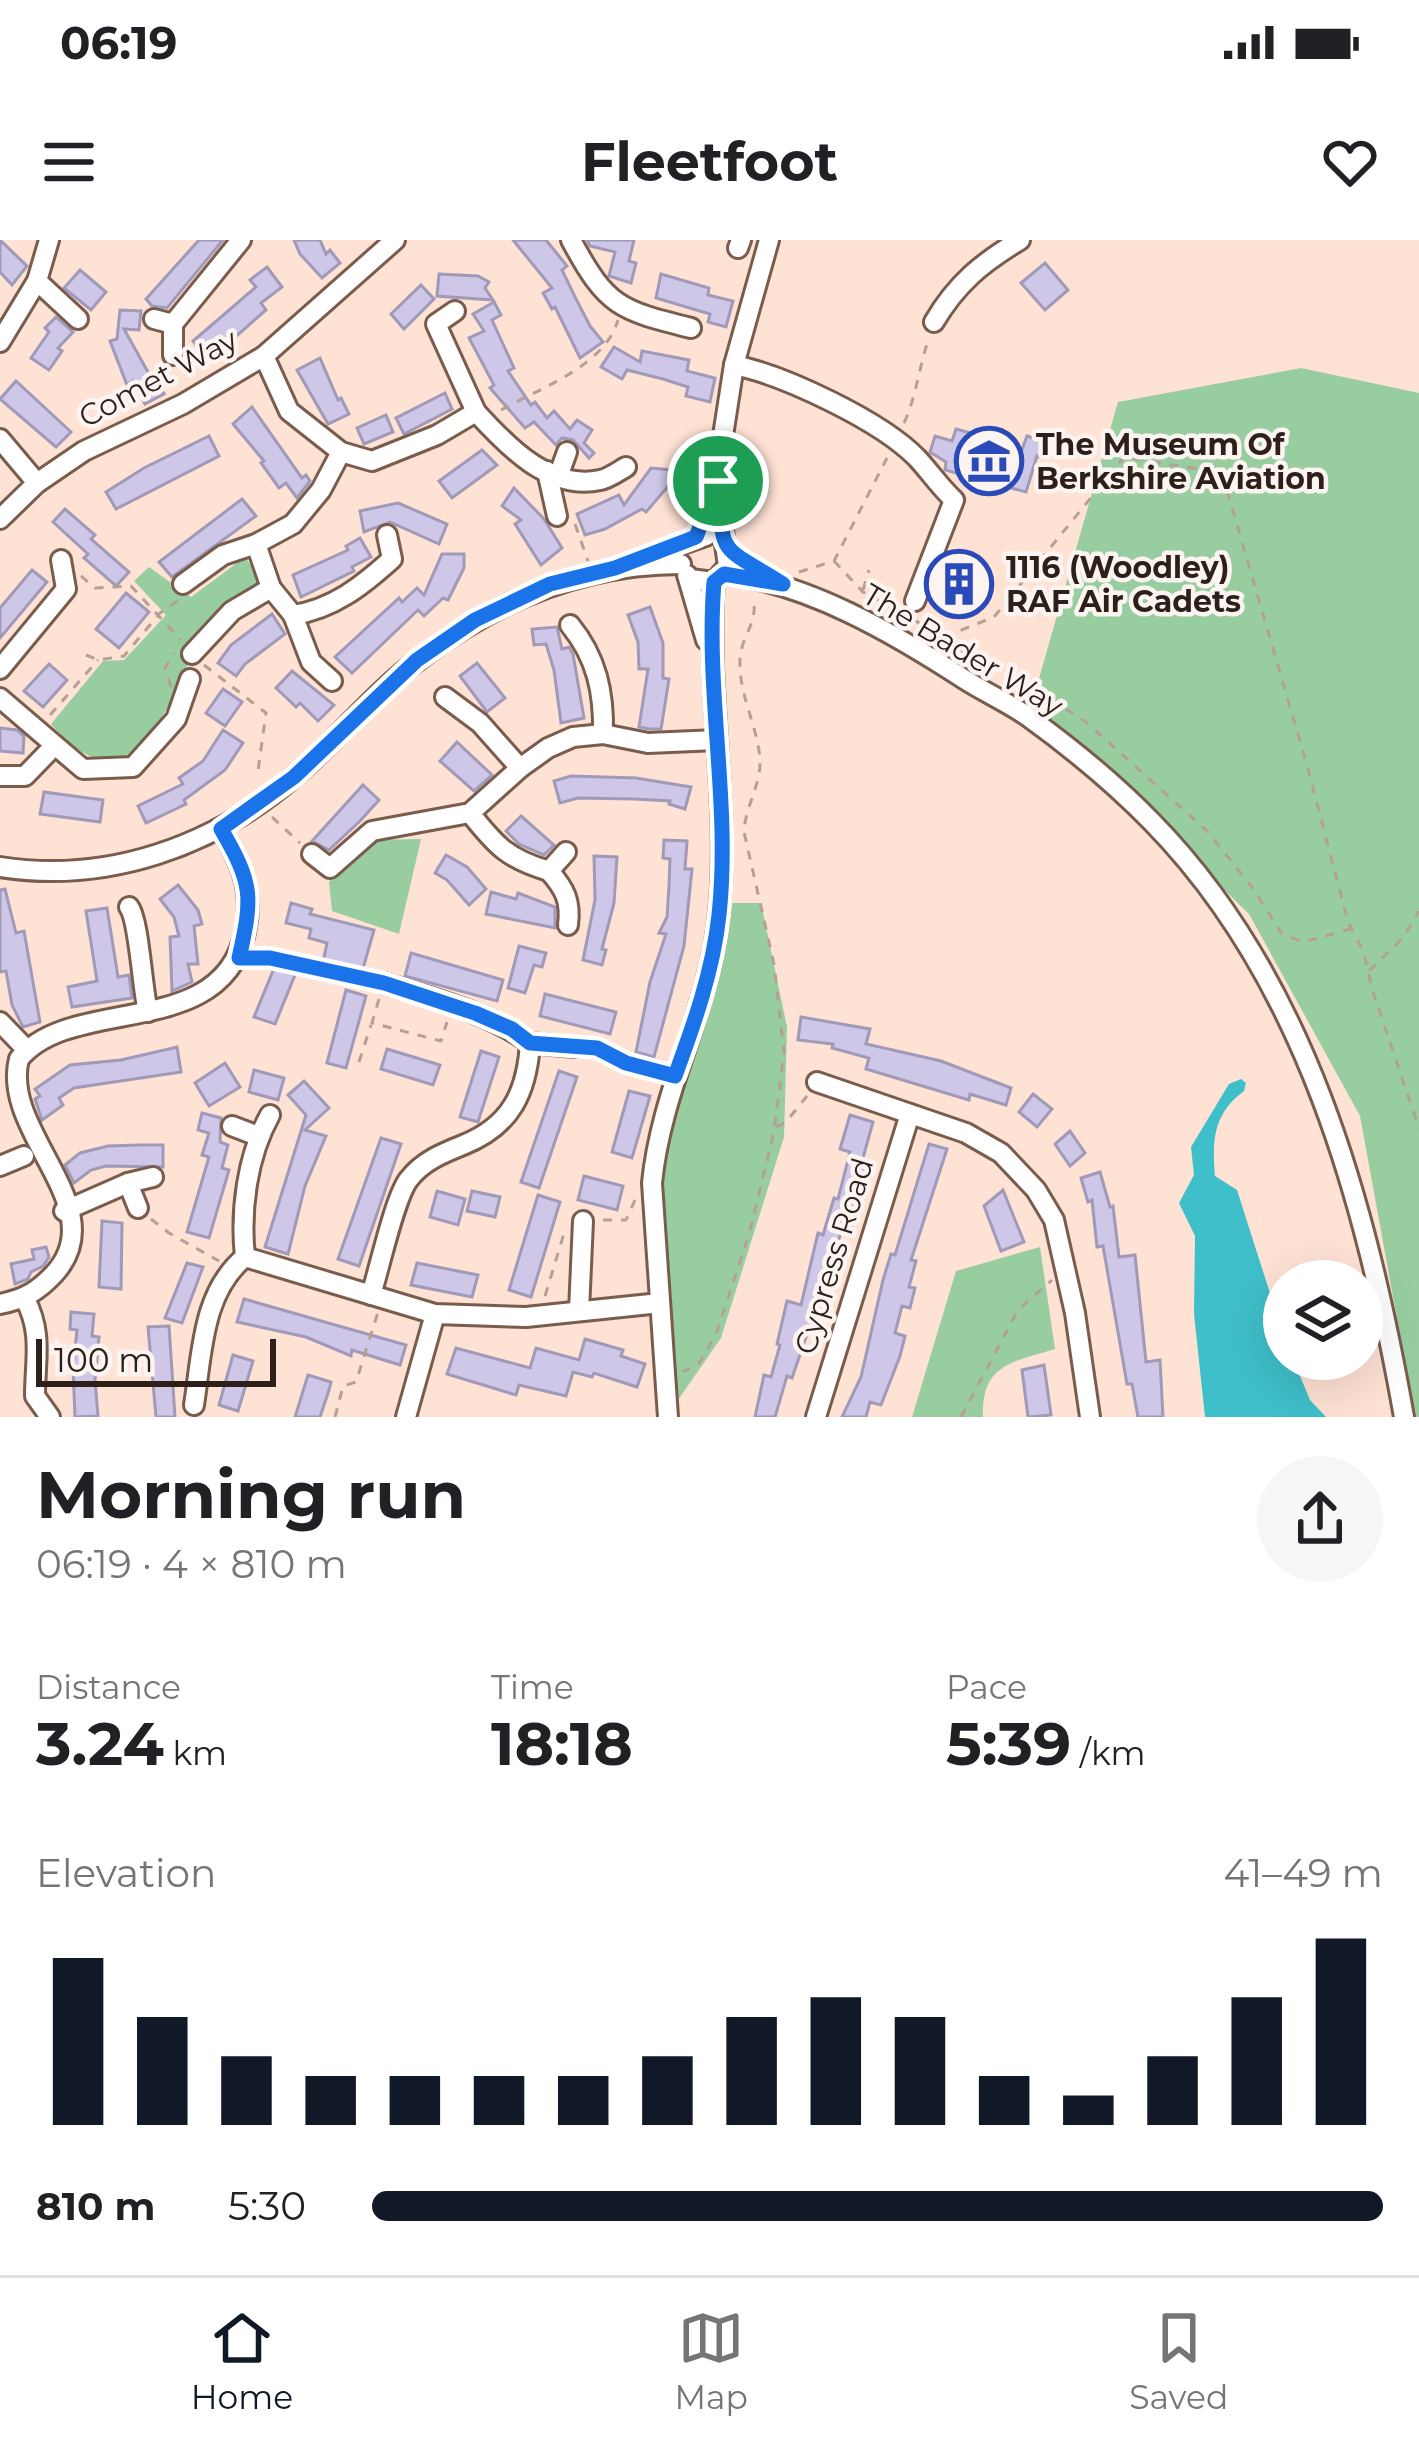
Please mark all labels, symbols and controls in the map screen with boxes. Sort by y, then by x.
text: 06:19 [60,15,177,70]
icon: menu [36,129,102,195]
text: Fleetfoot [581,129,838,195]
icon: heart [1317,129,1383,195]
street label: Comet Way [72,320,244,435]
museum icon: The Museum Of Berkshire Aviation [954,426,1024,496]
place label: The Museum Of Berkshire Aviation [1036,426,1326,497]
pin [667,430,769,532]
icon: arrive [685,448,751,514]
building icon: 1116 (Woodley) RAF Air Cadets [924,549,994,619]
place label: 1116 (Woodley) RAF Air Cadets [1006,549,1241,620]
street label: The Bader Way [856,576,1071,725]
street label: Cypress Road [787,1153,881,1359]
map controls [1263,1260,1383,1380]
button: layers [1263,1260,1383,1380]
scale bar [36,1333,276,1386]
text: 100 m [54,1340,153,1380]
text: Morning run [36,1454,466,1535]
button: share [1257,1456,1383,1582]
text: 06:19 · 4 × 810 m [36,1540,347,1588]
text: Distance [36,1667,181,1707]
text: Time [491,1667,574,1707]
text: Pace [946,1667,1027,1707]
text: 3.24 [36,1707,164,1780]
text: 18:18 [491,1707,633,1780]
text: 5:39 [946,1707,1071,1780]
text: km [164,1733,227,1773]
text: /km [1071,1733,1146,1773]
text: Elevation [36,1849,216,1897]
text: 41–49 m [1223,1849,1383,1897]
text: 810 m [36,2182,155,2230]
text: 5:30 [228,2182,306,2230]
tab: Home [191,2305,293,2417]
tab: Map [674,2305,748,2417]
tab: Saved [1129,2305,1228,2417]

